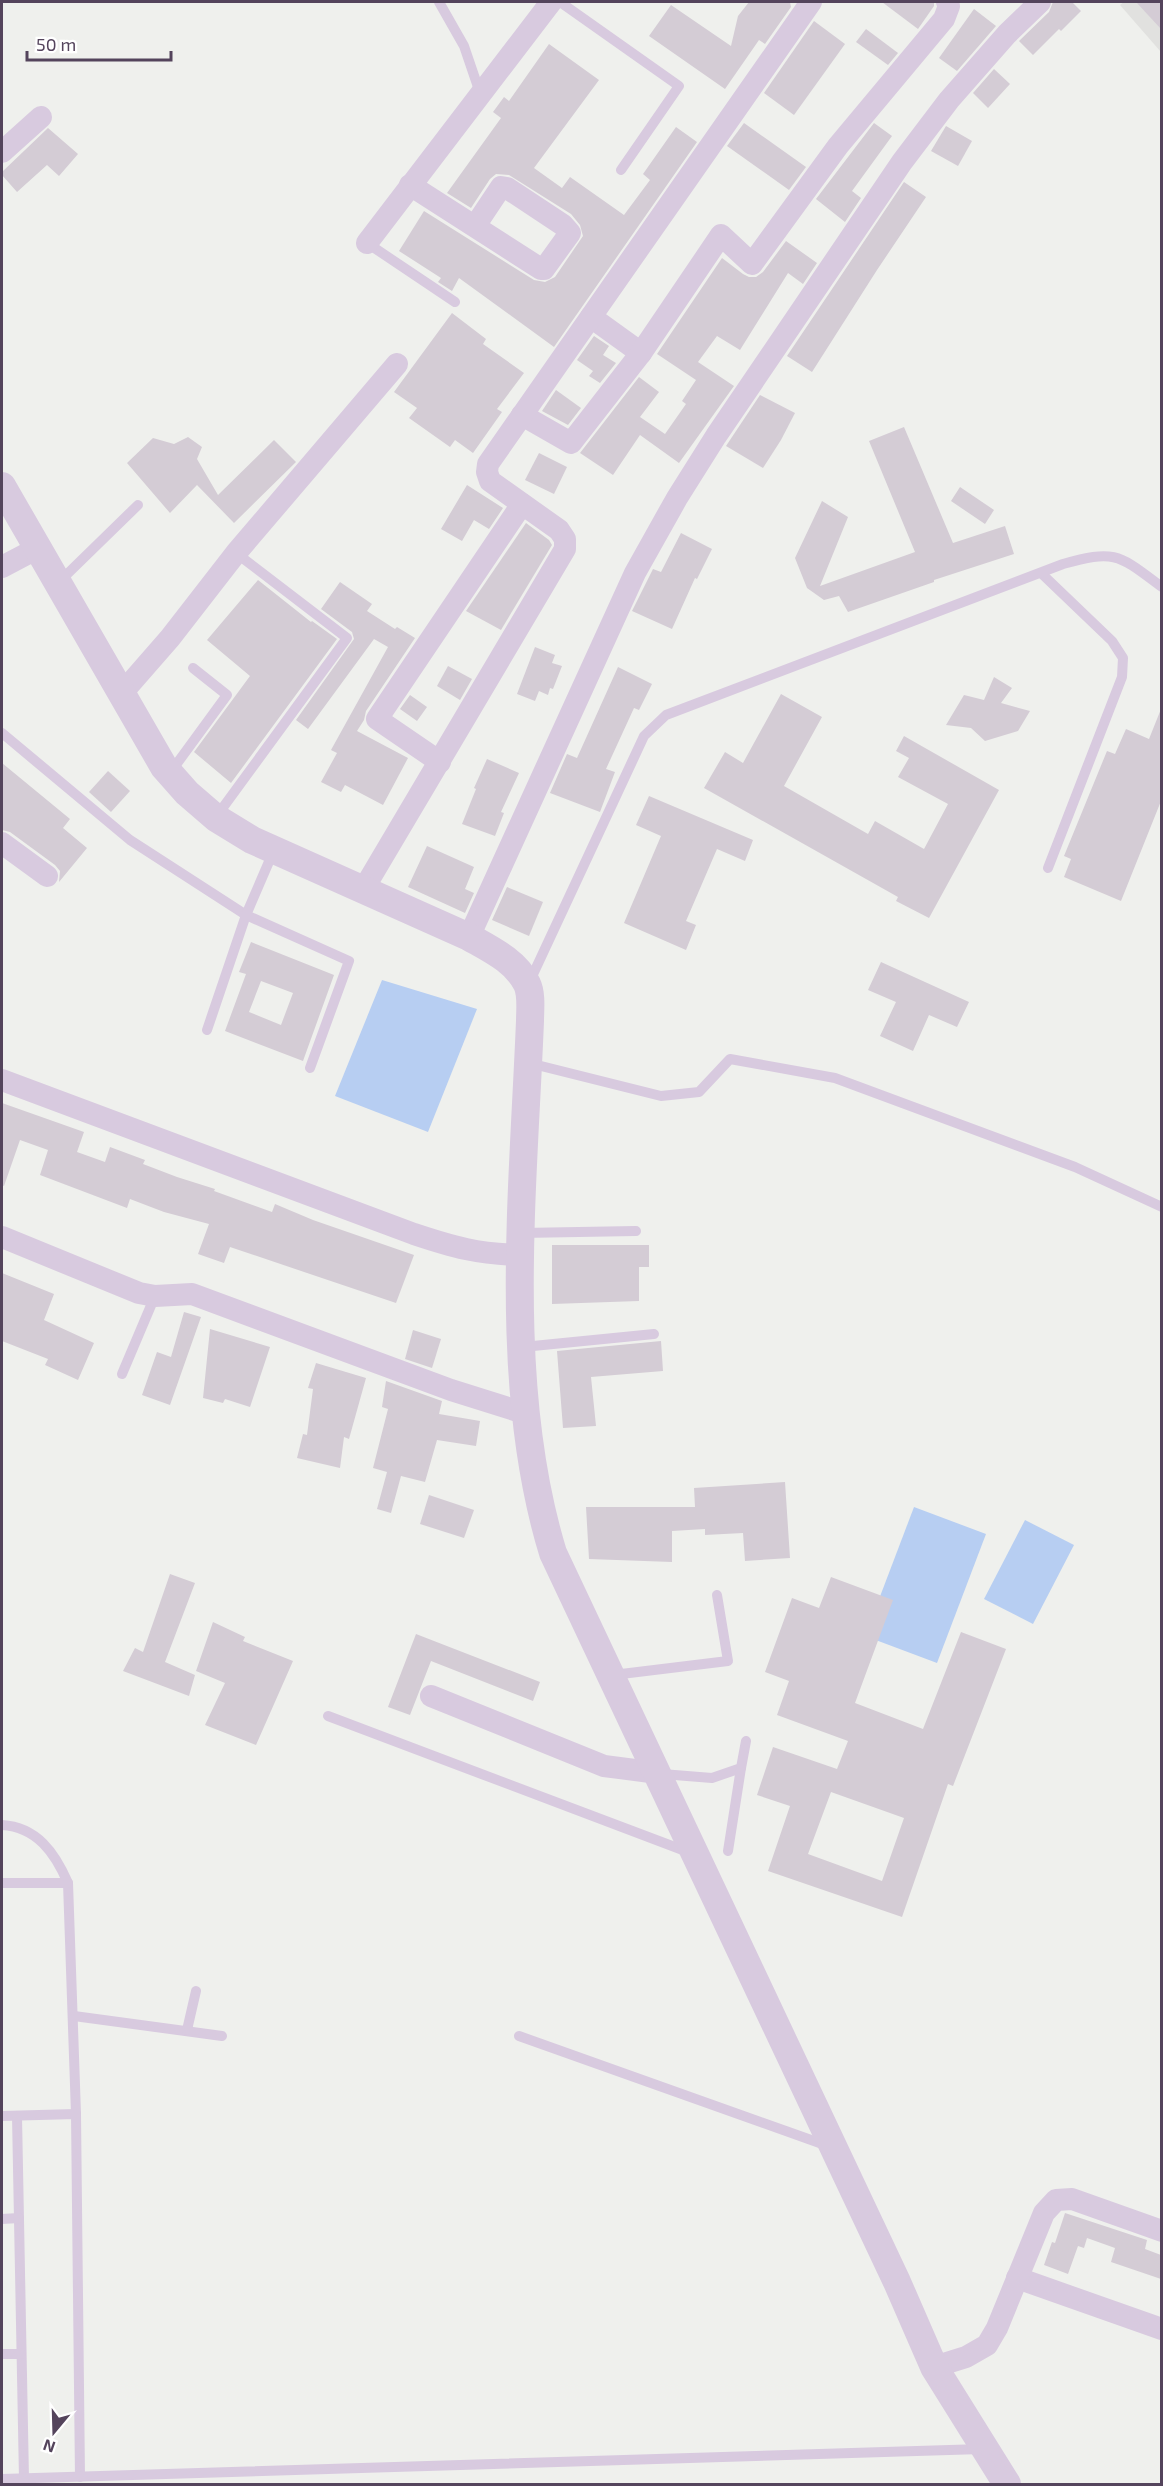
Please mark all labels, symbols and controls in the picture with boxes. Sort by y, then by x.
scale bar [27,24,171,62]
text: 50 m [36,33,76,55]
north arrow [24,2402,84,2462]
text: N [40,2436,58,2458]

